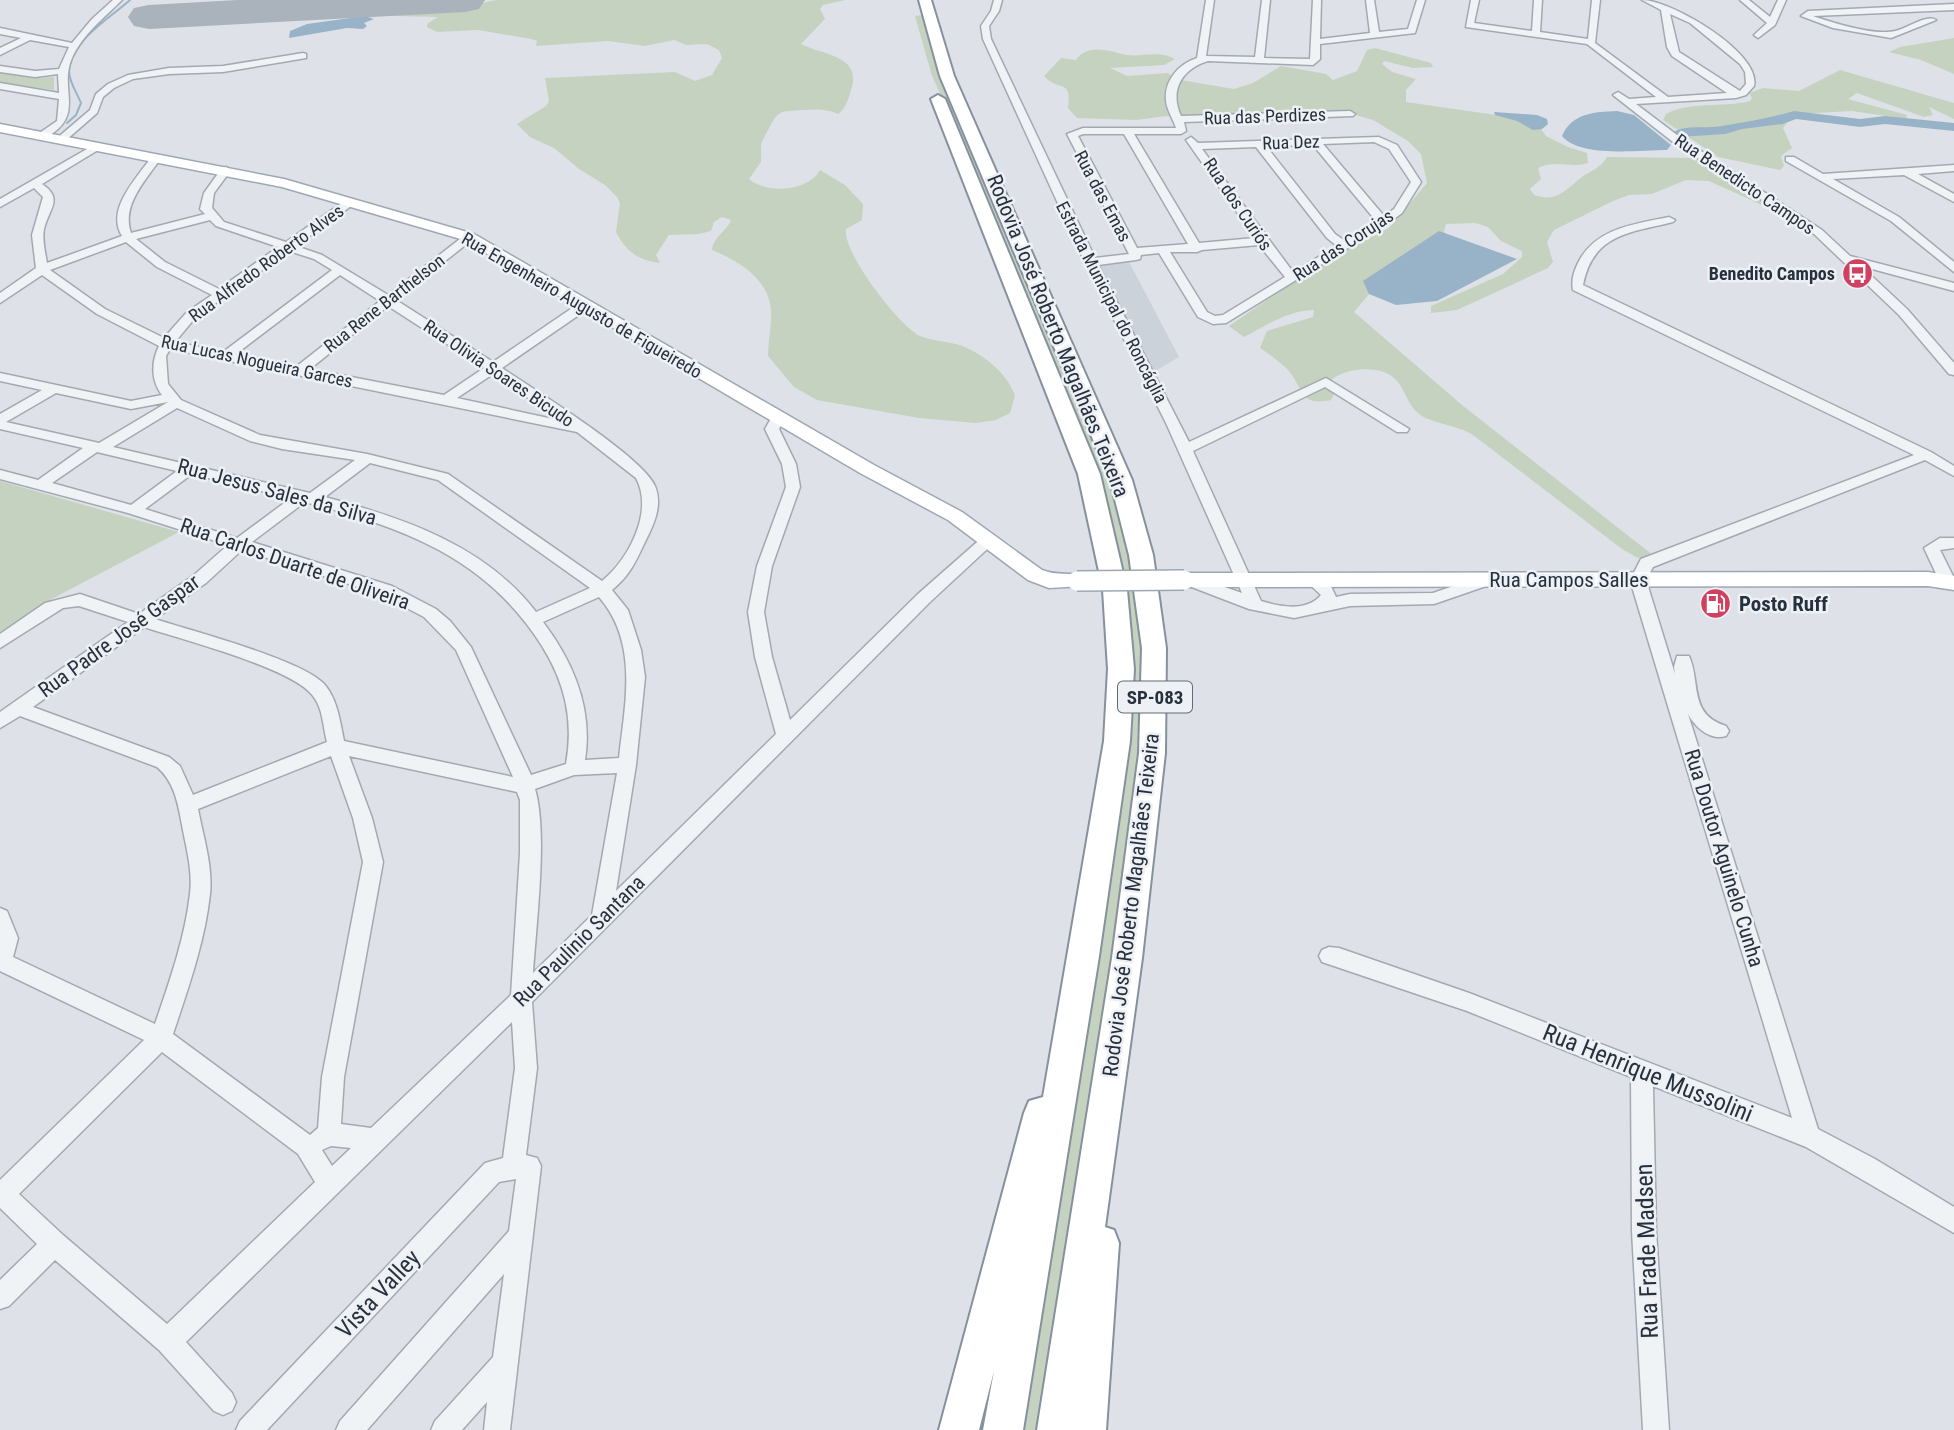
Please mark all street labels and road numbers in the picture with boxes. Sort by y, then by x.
street label: Rua das Perdizes [1204,103,1326,129]
street label: Rua Benedicto Campos [1671,129,1819,239]
street label: Rua Dez [1262,130,1320,153]
street label: Rua das Emas [1070,147,1136,245]
street label: Rua dos Curiós [1199,154,1277,254]
street label: Rodovia José Roberto Magalhães Teixeira [982,171,1134,501]
street label: Estrada Municipal do Roncáglia [1052,198,1172,406]
street label: Rua Alfredo Roberto Alves [185,200,347,326]
street label: Rua das Corujas [1289,205,1397,285]
street label: Rua Engenheiro Augusto de Figueiredo [458,227,706,383]
street label: Rua Rene Barthelson [320,249,448,357]
street label: Rua Olivia Soares Bicudo [420,315,578,431]
street label: Rua Lucas Nogueira Garces [159,330,355,392]
street label: Rua Jesus Sales da Silva [175,454,379,530]
street label: Rua Carlos Duarte de Oliveira [177,513,413,615]
street label: Rua Campos Salles [1489,568,1649,592]
street label: Rua Padre José Gaspar [34,570,204,702]
road number: SP-083 [1118,682,1192,712]
street label: Rodovia José Roberto Magalhães Teixeira [1098,732,1164,1078]
street label: Rua Doutor Aguinelo Cunha [1679,746,1769,970]
street label: Rua Paulinio Santana [508,870,650,1012]
street label: Rua Henrique Mussolini [1539,1018,1757,1128]
street label: Rua Frade Madsen [1630,1163,1664,1339]
street label: Vista Valley [330,1244,426,1344]

